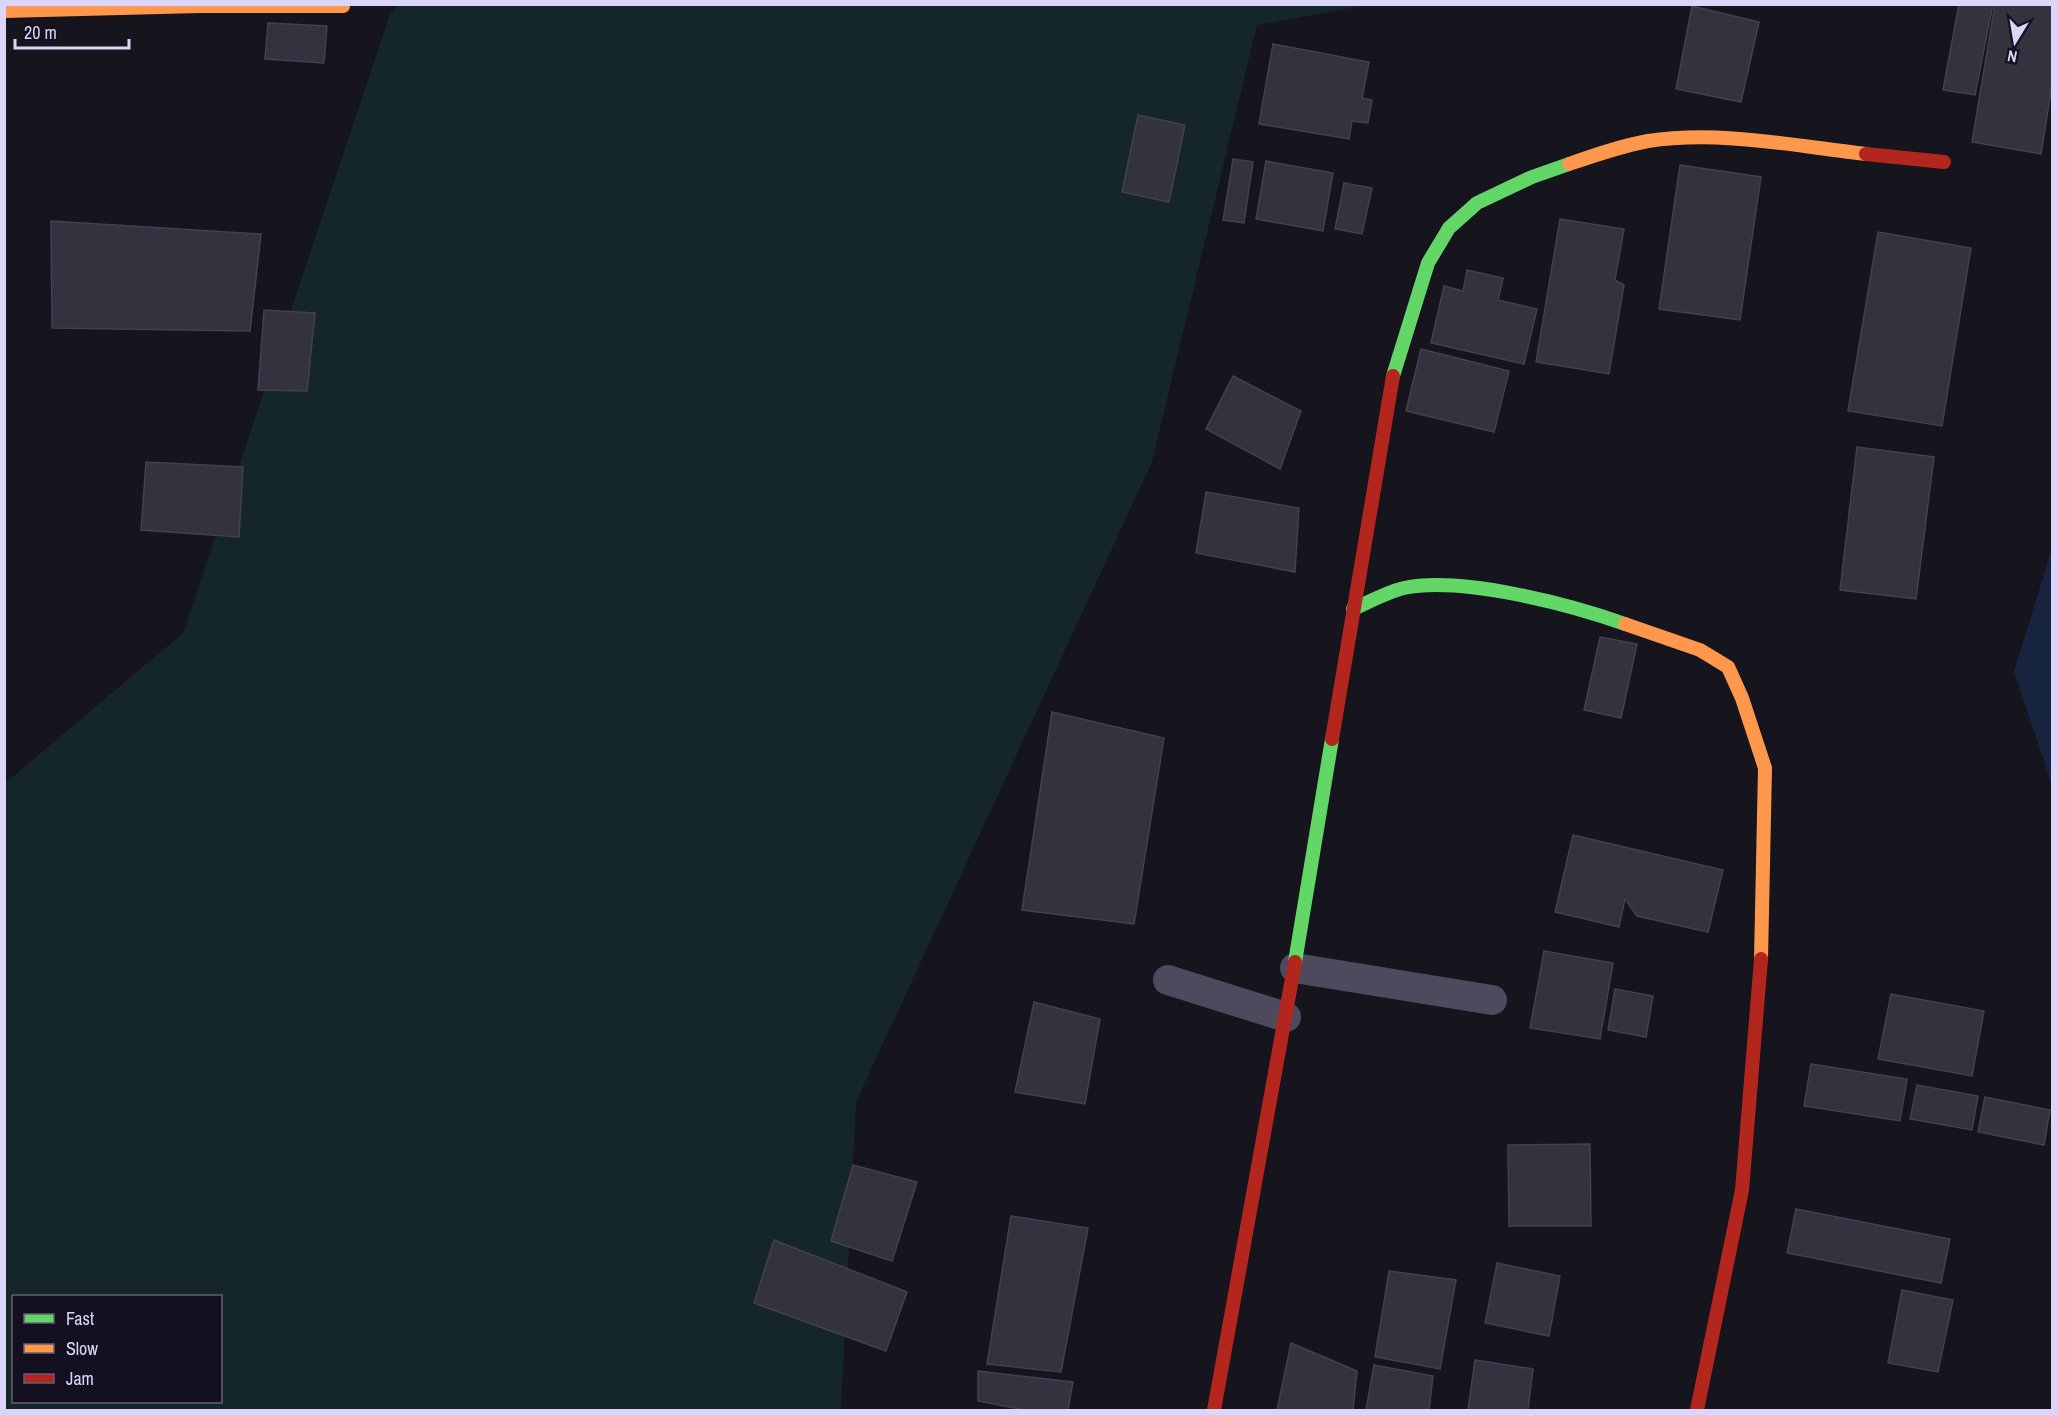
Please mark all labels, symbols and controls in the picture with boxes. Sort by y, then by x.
scale bar [15,12,129,50]
north arrow [1985,12,2045,72]
text: 20 m [24,20,57,45]
text: N [2005,45,2019,68]
legend [12,1295,222,1403]
text: Fast [66,1306,94,1331]
text: Slow [66,1336,98,1361]
text: Jam [66,1366,94,1391]

